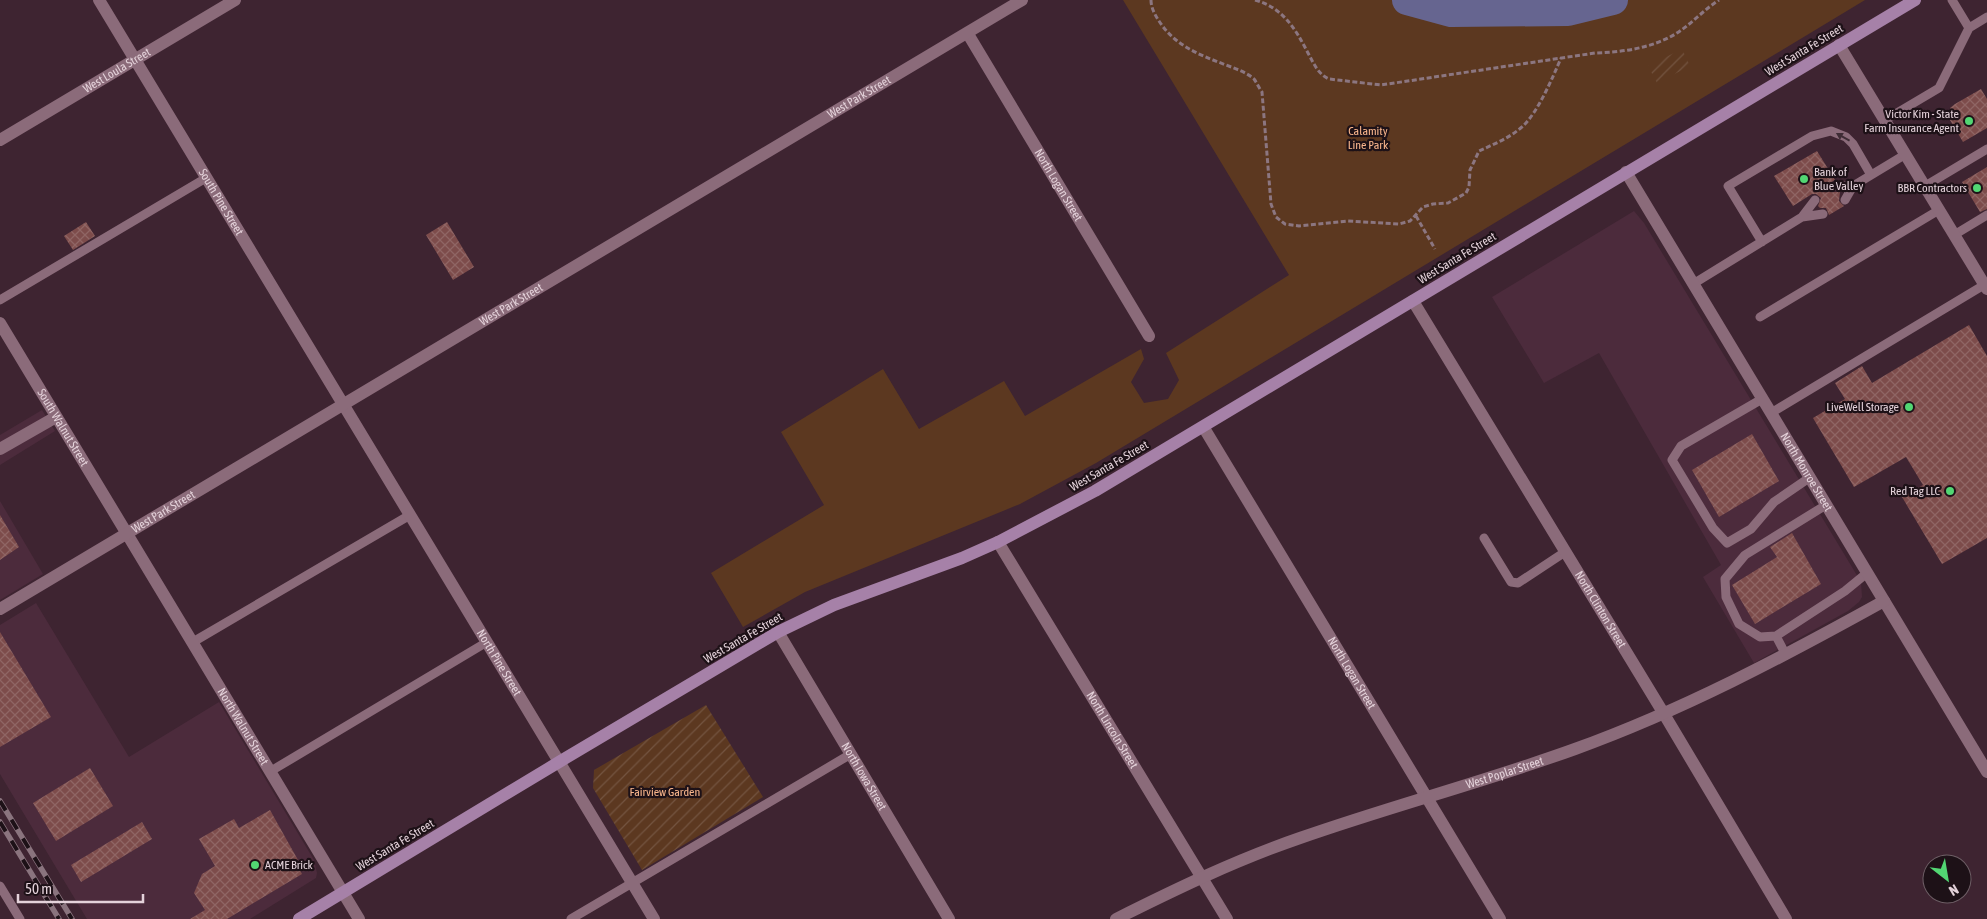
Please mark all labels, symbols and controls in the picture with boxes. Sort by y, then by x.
street label: West Santa Fe Street [1763,21,1846,79]
street label: West Loula Street [81,45,154,96]
street label: West Park Street [825,73,894,121]
place label: Victor Kim - State Farm Insurance Agent [1864,107,1960,135]
marker: Victor Kim - State Farm Insurance Agent [1963,115,1975,127]
park label: Calamity Line Park [1348,124,1389,152]
one-way arrow [1835,133,1850,141]
street label: North Logan Street [1031,146,1086,224]
place label: Bank of Blue Valley [1814,165,1863,193]
street label: South Pine Street [196,166,247,238]
marker: Bank of Blue Valley [1798,173,1810,185]
place label: BBR Contractors [1898,181,1967,195]
marker: BBR Contractors [1971,182,1983,194]
street label: West Santa Fe Street [1416,229,1499,287]
street label: West Park Street [477,280,546,329]
street label: South Walnut Street [34,386,92,469]
place label: LiveWell Storage [1826,400,1899,414]
marker: LiveWell Storage [1903,401,1915,413]
street label: North Monroe Street [1777,430,1836,514]
street label: West Santa Fe Street [1067,438,1151,494]
place label: Red Tag LLC [1890,484,1941,498]
marker: Red Tag LLC [1944,485,1956,497]
street label: West Park Street [129,487,198,536]
street label: North Clinton Street [1572,569,1629,651]
street label: West Santa Fe Street [701,610,785,666]
street label: North Pine Street [474,627,525,699]
street label: North Logan Street [1325,634,1379,712]
street label: North Walnut Street [214,685,272,768]
street label: North Lincoln Street [1084,689,1141,772]
street label: North Iowa Street [838,740,890,813]
street label: West Poplar Street [1464,753,1546,792]
park label: Fairview Garden [630,785,700,799]
street label: West Santa Fe Street [354,816,437,874]
north arrow [1922,854,1972,904]
place label: ACME Brick [265,858,314,872]
marker: ACME Brick [249,859,261,871]
scale bar [18,872,142,904]
text: 50 m [25,880,52,897]
text: N [1946,881,1961,899]

